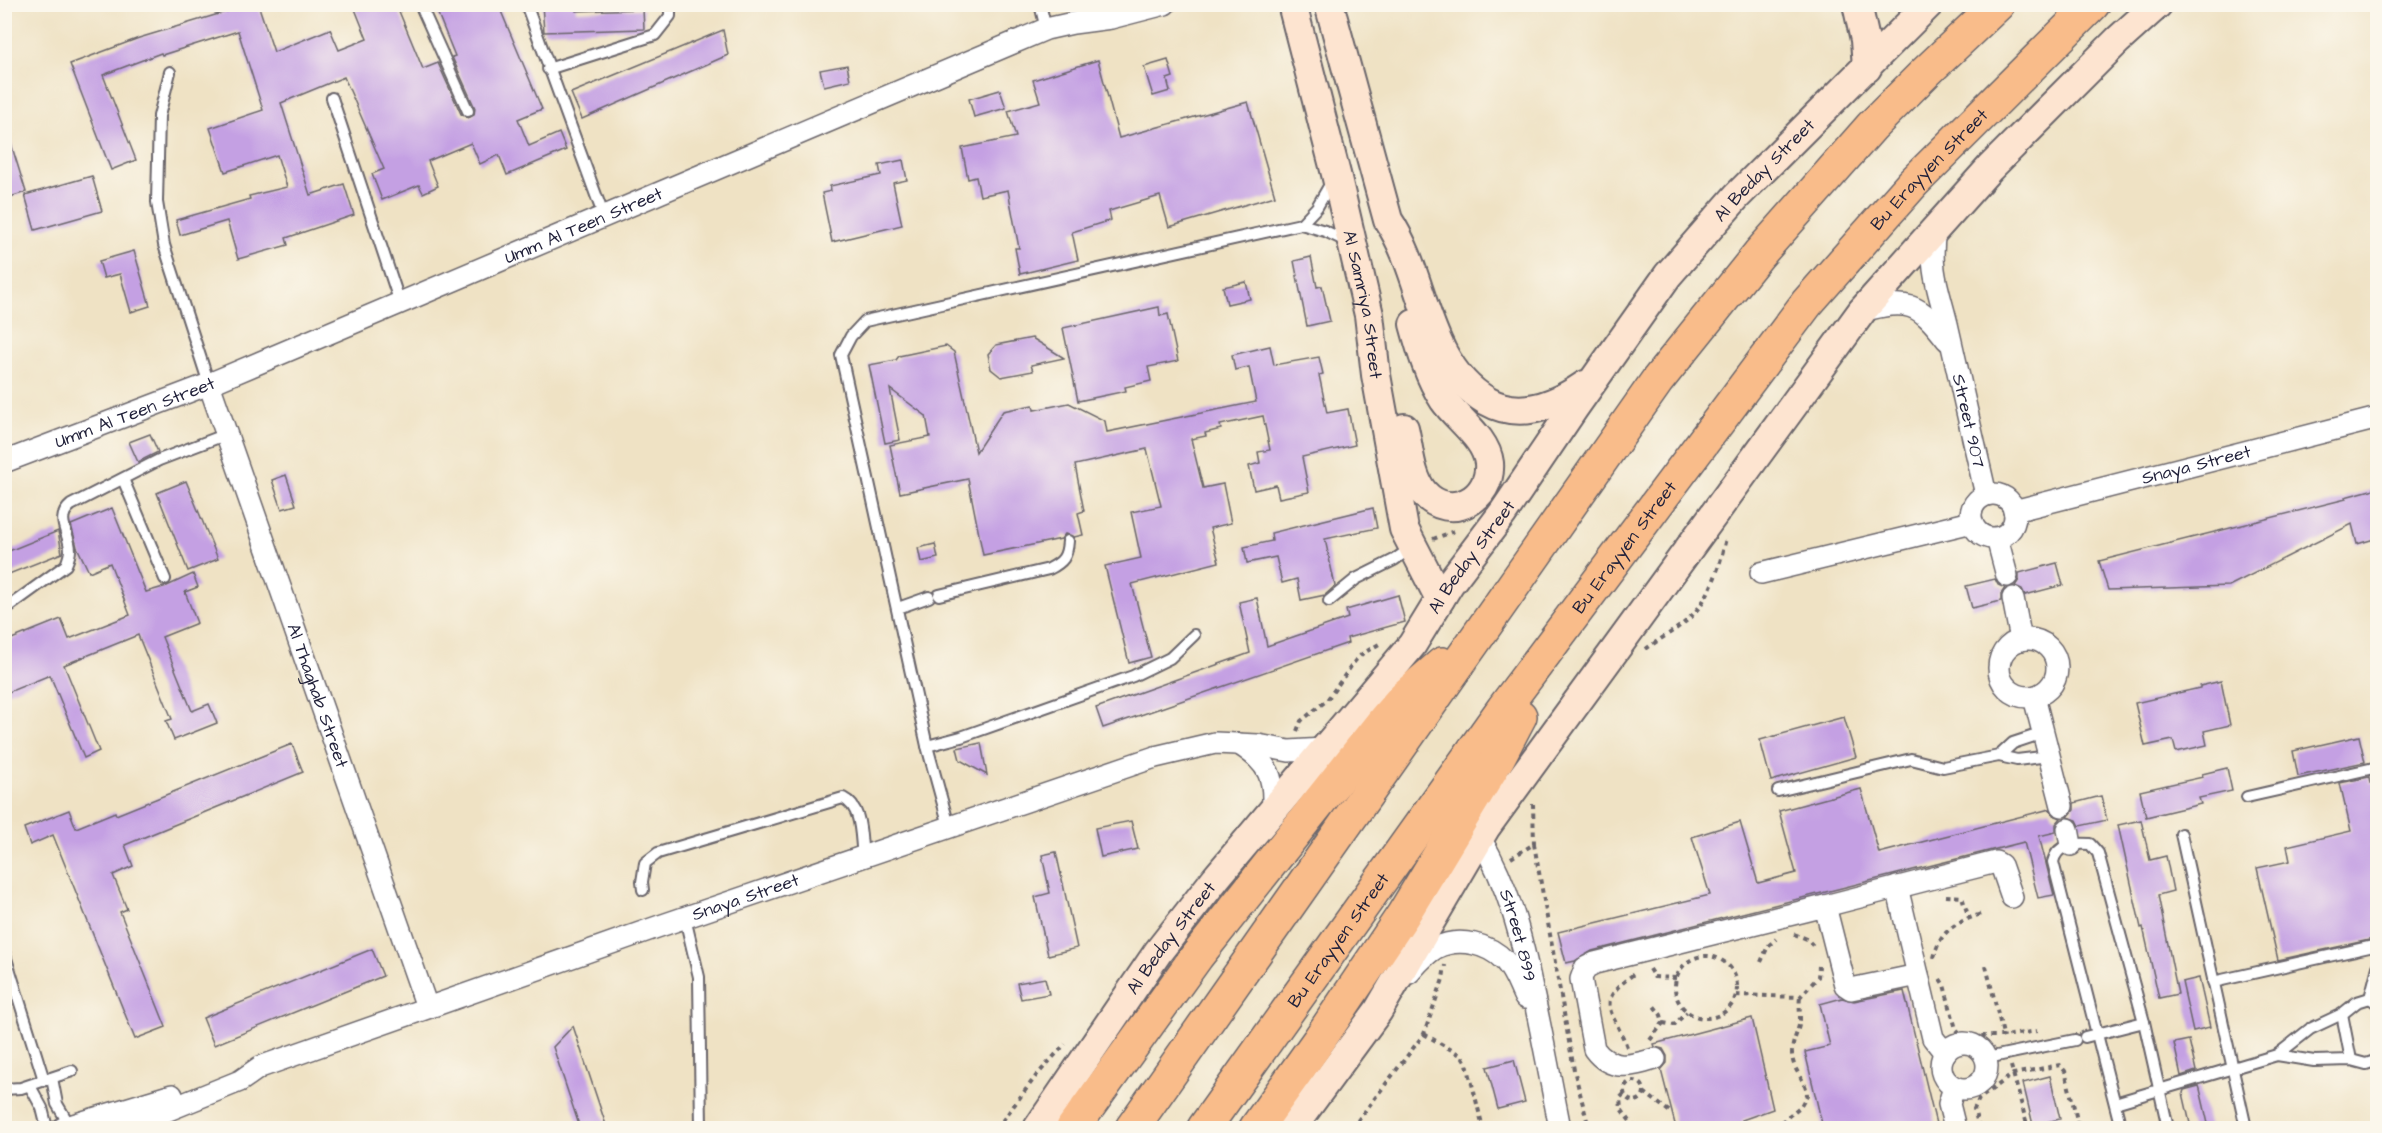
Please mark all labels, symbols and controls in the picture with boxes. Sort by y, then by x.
street label: Bu Erayyen Street [1864,102,1994,236]
street label: Al Beday Street [1708,112,1821,227]
street label: Umm Al Teen Street [500,180,667,270]
street label: Al Samriya Street [1337,228,1389,381]
street label: Umm Al Teen Street [51,370,220,454]
street label: Street 907 [1946,371,1992,470]
street label: Snaya Street [2139,438,2254,490]
street label: Bu Erayyen Street [1566,475,1683,619]
street label: Al Beday Street [1422,494,1521,618]
street label: Al Thaghab Street [281,620,355,772]
street label: Snaya Street [689,867,803,927]
street label: Bu Erayyen Street [1281,867,1395,1012]
street label: Al Beday Street [1120,876,1222,999]
street label: Street 899 [1493,885,1543,984]

